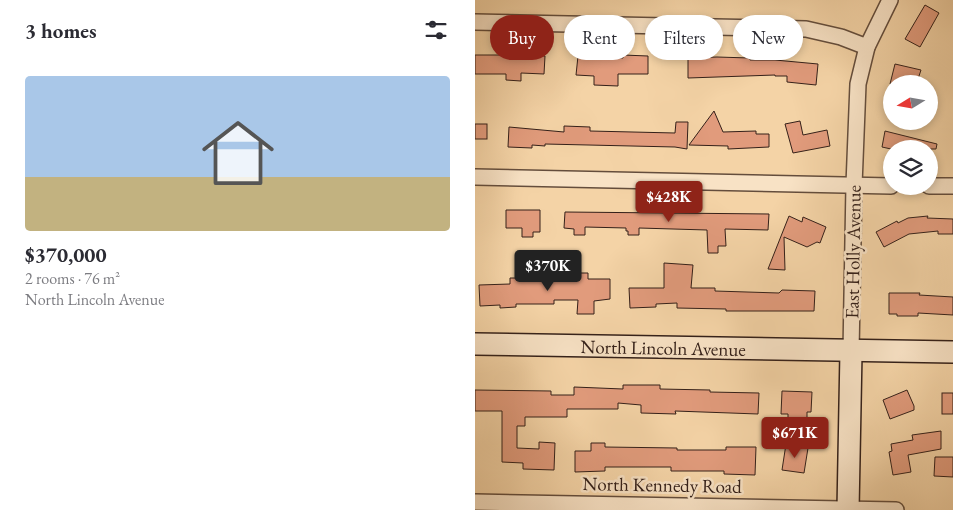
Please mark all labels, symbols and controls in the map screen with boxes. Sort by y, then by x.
chip: Buy [490,15,554,60]
chip: Rent [564,15,635,60]
chip: Filters [645,15,723,60]
chip: New [733,15,803,60]
icon: filters [422,16,450,44]
text: 3 homes [25,17,97,44]
north arrow [883,75,937,130]
map controls [883,75,938,195]
icon: home [193,108,283,198]
button: layers [883,140,938,195]
pin: $428K [634,180,704,223]
street label: East Holly Avenue [839,185,867,319]
text: $428K [647,186,691,207]
text: $370,000 [25,241,107,268]
pin: $370K [513,250,583,292]
text: $370K [526,255,570,276]
text: 2 rooms · 76 m² [25,268,120,289]
text: North Lincoln Avenue [25,289,164,310]
street label: North Lincoln Avenue [580,334,746,362]
pin: $671K [760,416,830,459]
text: $671K [773,422,817,443]
street label: North Kennedy Road [582,471,742,499]

